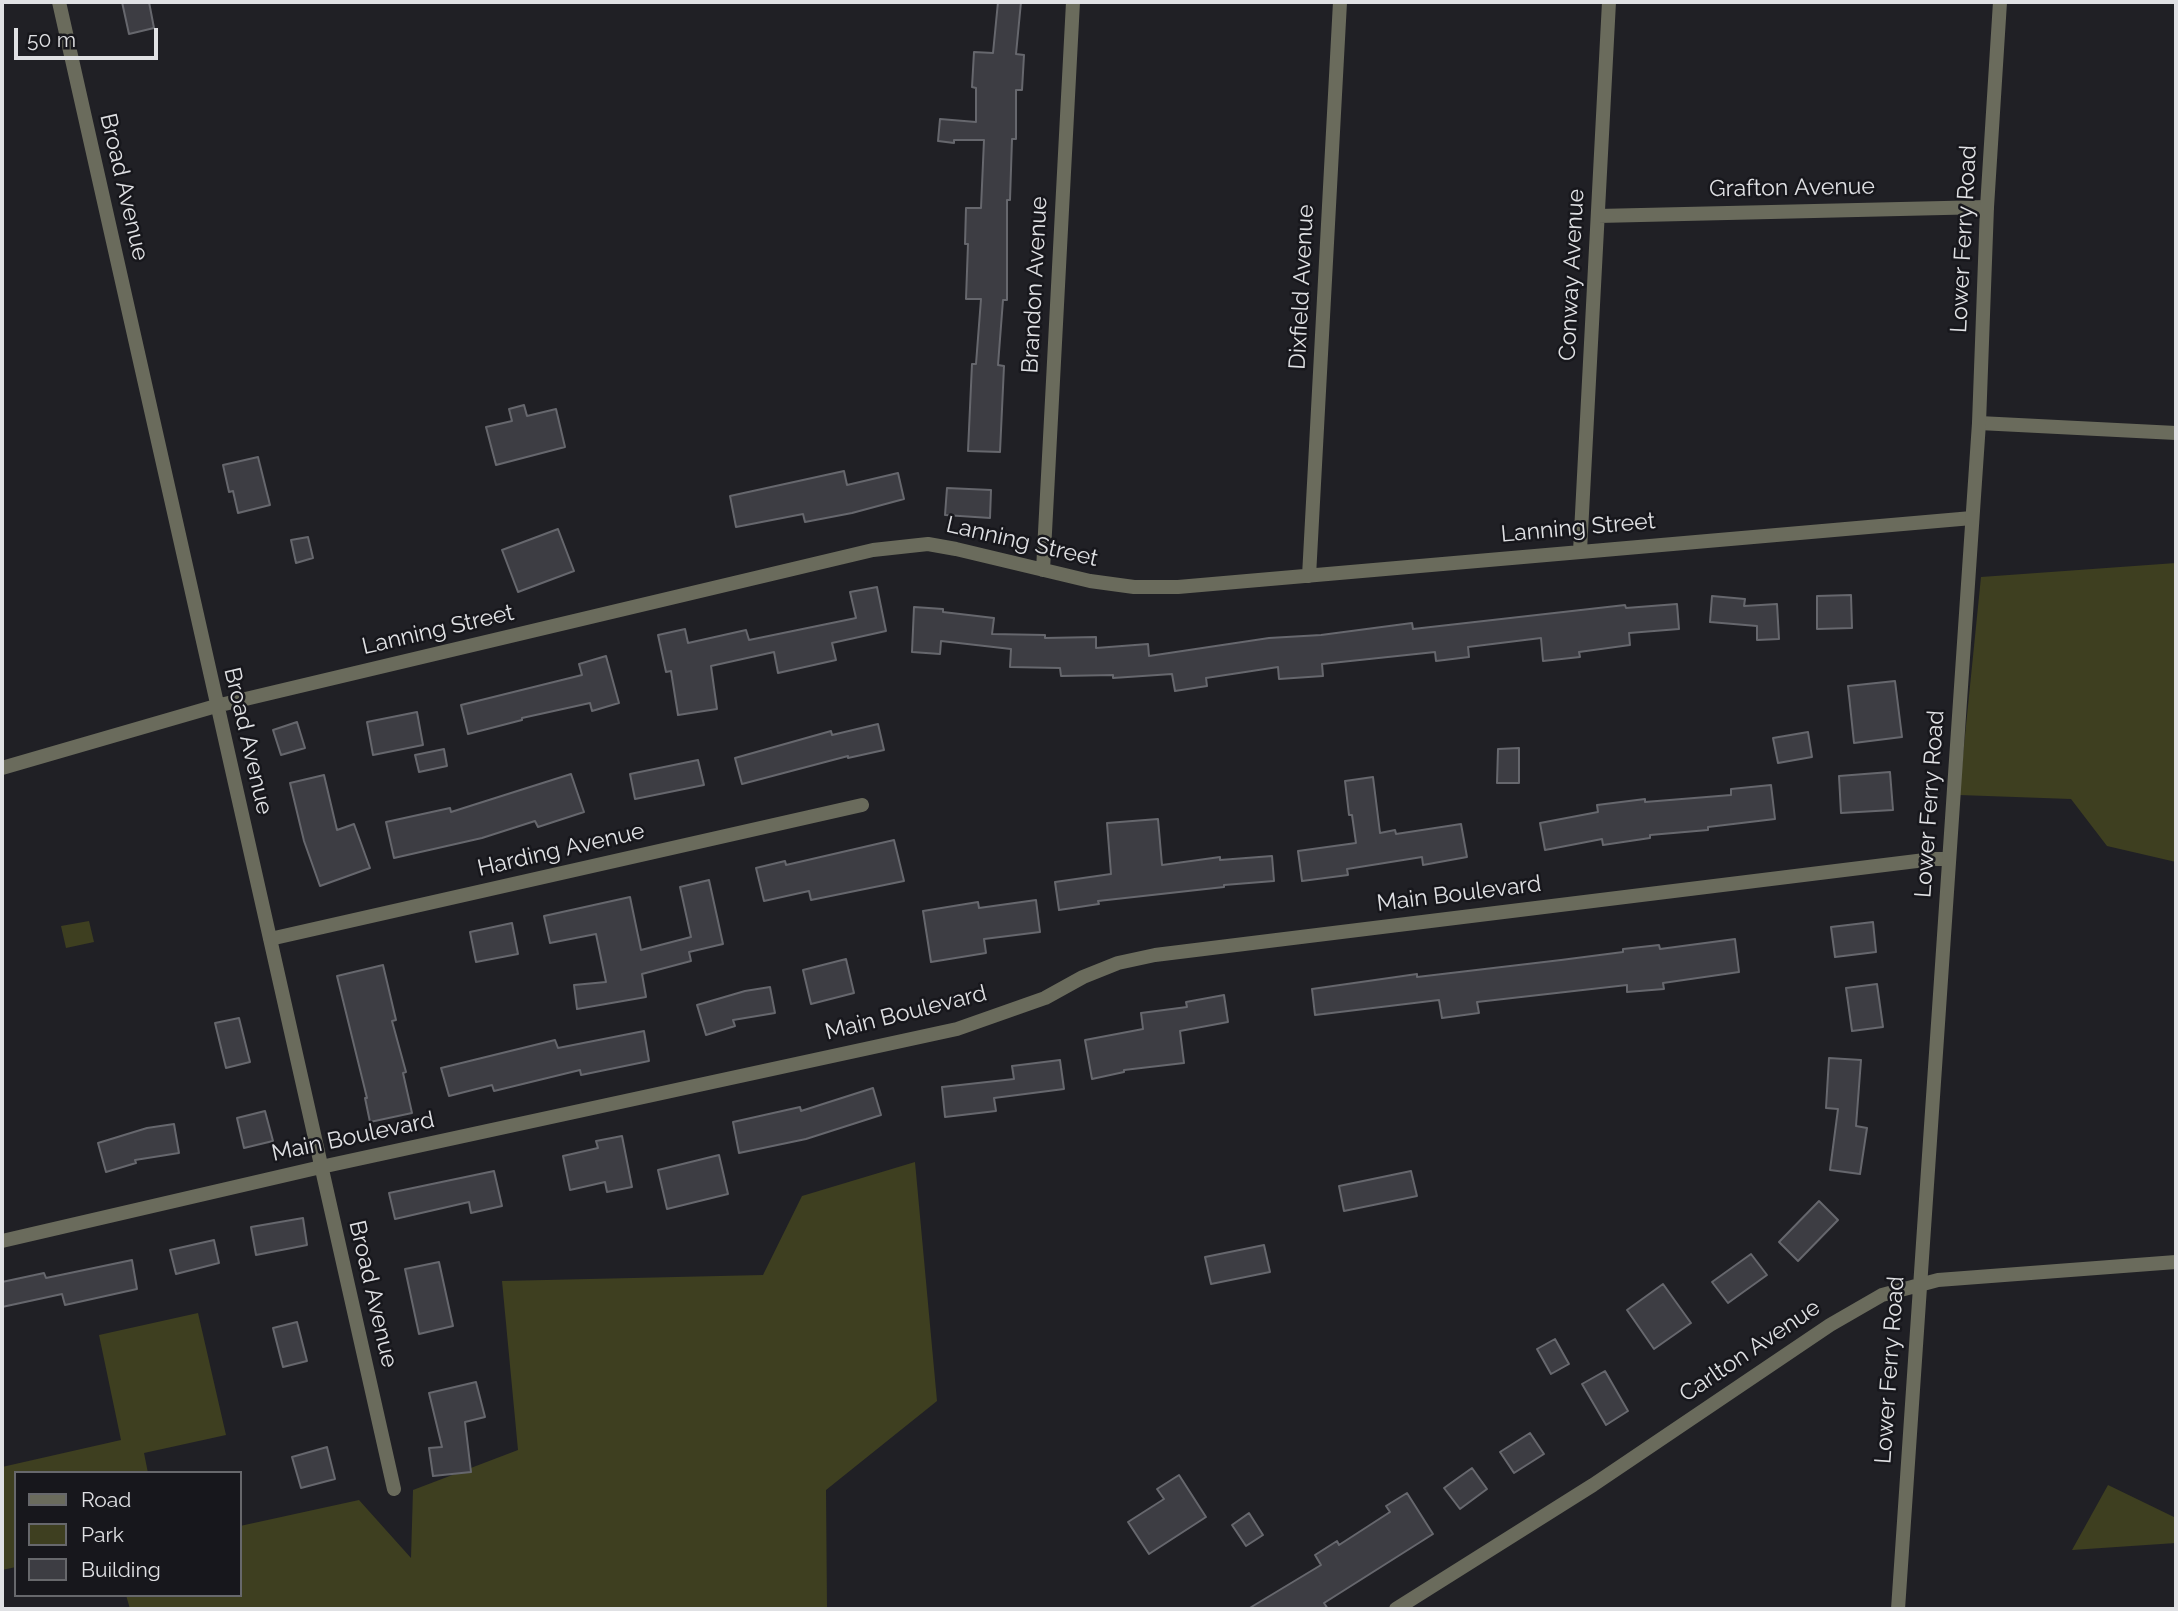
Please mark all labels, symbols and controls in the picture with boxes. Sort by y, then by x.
scale bar [18,14,161,58]
text: 50 m [27,27,76,52]
street label: Broad Avenue [94,111,154,263]
street label: Lower Ferry Road [1945,144,1983,334]
street label: Grafton Avenue [1709,173,1875,203]
street label: Conway Avenue [1554,188,1590,362]
street label: Brandon Avenue [1017,196,1053,374]
street label: Dixfield Avenue [1284,204,1320,370]
street label: Lanning Street [1500,507,1656,549]
street label: Lanning Street [943,511,1101,573]
street label: Lanning Street [359,599,517,661]
street label: Broad Avenue [218,665,278,817]
street label: Lower Ferry Road [1910,709,1950,899]
street label: Harding Avenue [475,817,647,883]
street label: Main Boulevard [1375,870,1543,918]
street label: Main Boulevard [822,980,990,1046]
street label: Main Boulevard [269,1106,437,1168]
street label: Broad Avenue [343,1218,403,1370]
street label: Lower Ferry Road [1870,1275,1910,1465]
street label: Carlton Avenue [1674,1294,1826,1408]
legend [14,1471,242,1597]
text: Road [81,1487,131,1512]
text: Park [81,1522,124,1547]
text: Building [81,1557,161,1582]

